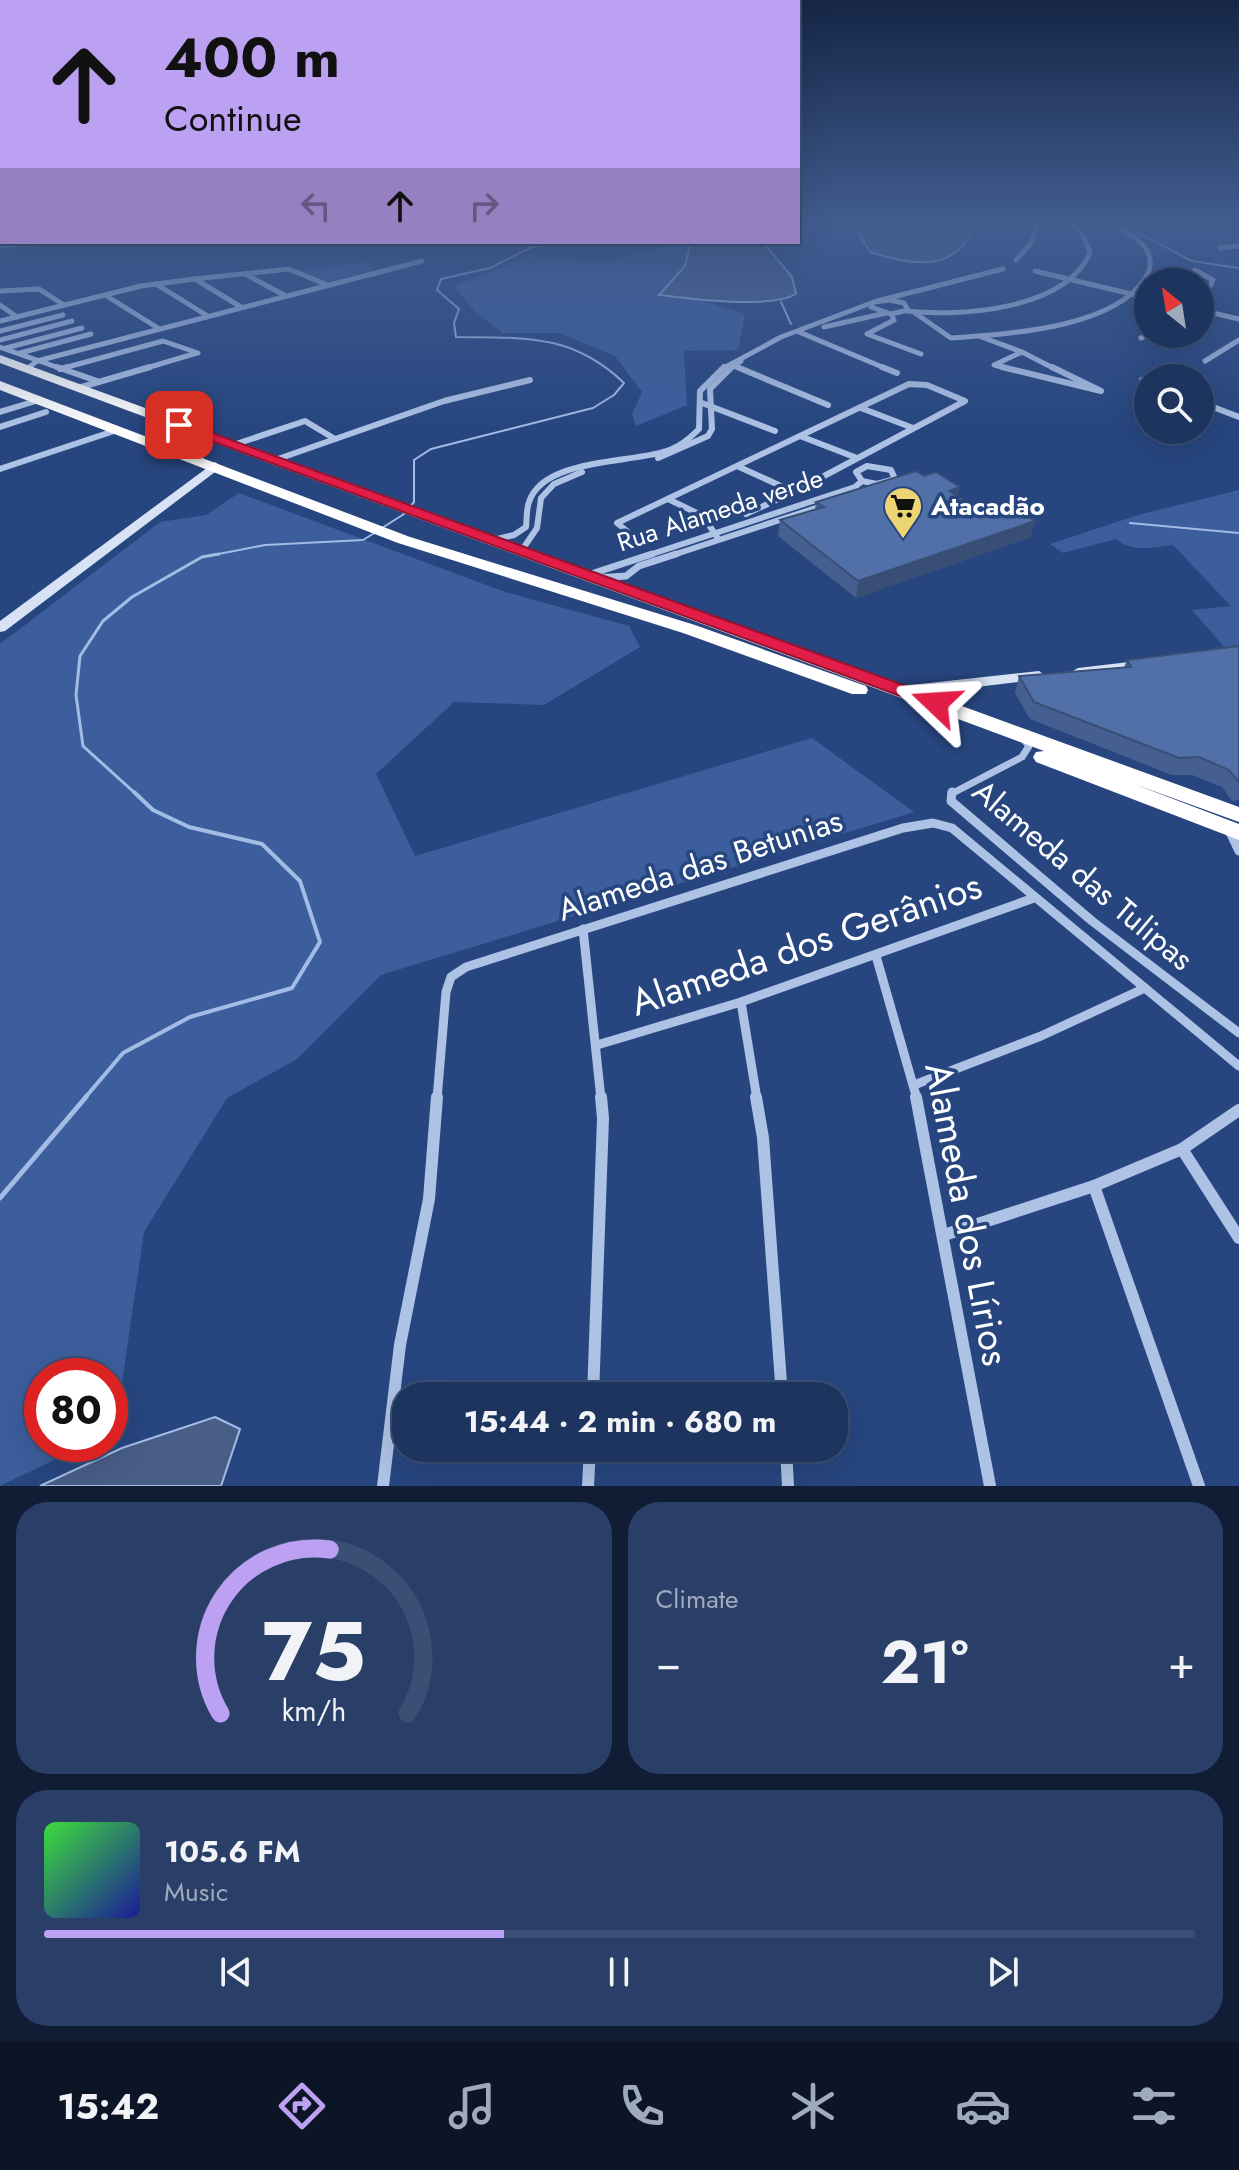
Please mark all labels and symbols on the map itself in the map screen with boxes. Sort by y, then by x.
north arrow [1134,268,1214,348]
pin [145,391,213,459]
street label: Rua Alameda verde [612,459,828,561]
supermarket icon: Atacadão [882,485,924,540]
place label: Atacadão [930,487,1045,525]
position arrow [894,661,978,745]
street label: Alameda das Tulipas [962,769,1204,981]
street label: Alameda das Betunias [552,797,848,933]
street label: Alameda dos Gerânios [623,858,989,1029]
street label: Alameda dos Lírios [911,1058,1024,1370]
speed limit sign: 80 [24,1358,128,1462]

